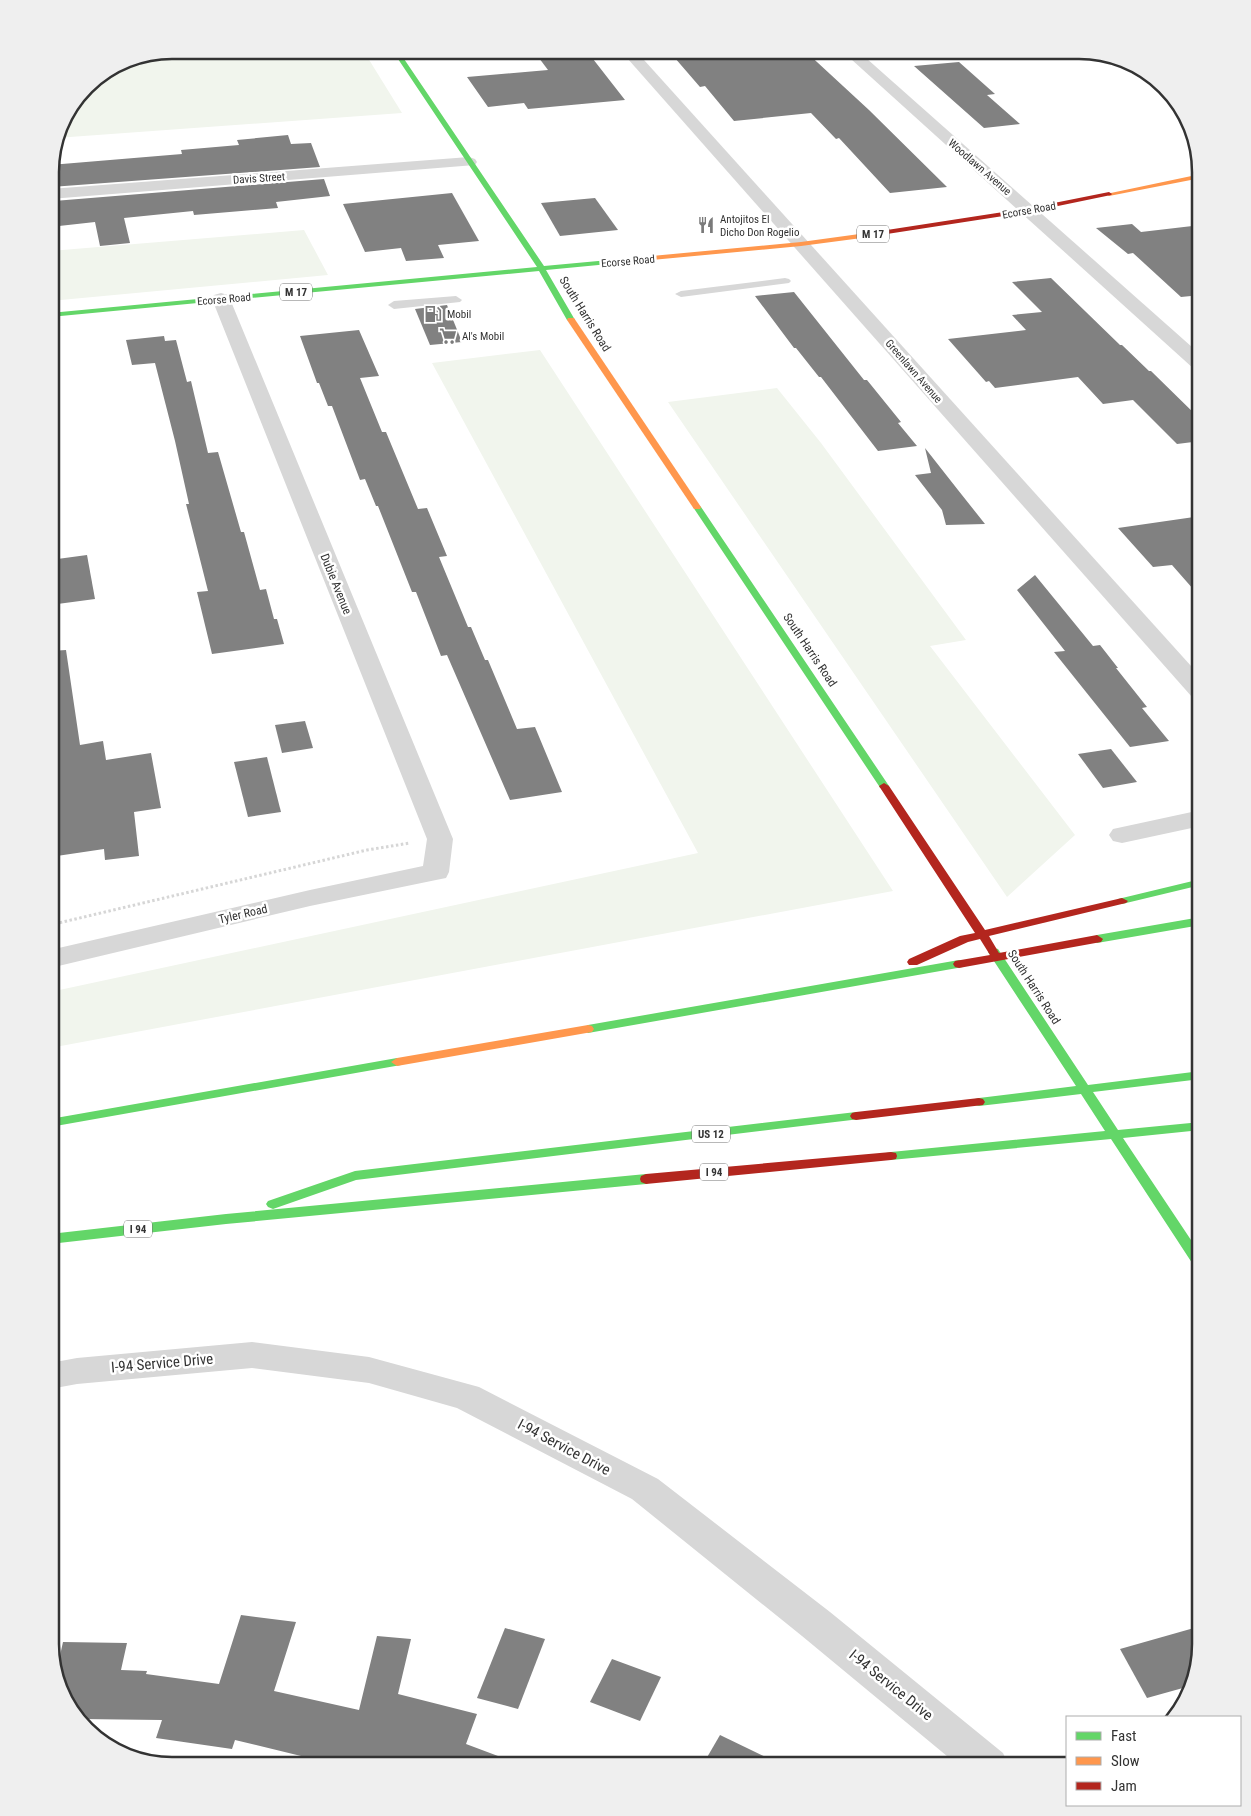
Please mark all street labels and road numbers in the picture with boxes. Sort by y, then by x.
street label: Woodlawn Avenue [946,136,1014,198]
street label: Davis Street [233,170,285,187]
street label: Ecorse Road [1001,199,1057,222]
road number: M 17 [857,225,889,242]
street label: Ecorse Road [601,253,656,270]
street label: South Harris Road [556,274,614,354]
road number: M 17 [280,284,312,300]
street label: Ecorse Road [197,291,252,308]
street label: Greenlawn Avenue [883,337,945,406]
street label: Dubie Avenue [317,552,355,617]
street label: South Harris Road [780,611,840,689]
street label: Tyler Road [217,902,269,926]
street label: South Harris Road [1005,947,1063,1027]
road number: US 12 [692,1126,730,1142]
road number: I 94 [700,1164,728,1180]
road number: I 94 [124,1220,152,1238]
street label: I-94 Service Drive [110,1350,214,1376]
street label: I-94 Service Drive [515,1415,613,1479]
street label: I-94 Service Drive [846,1646,936,1724]

